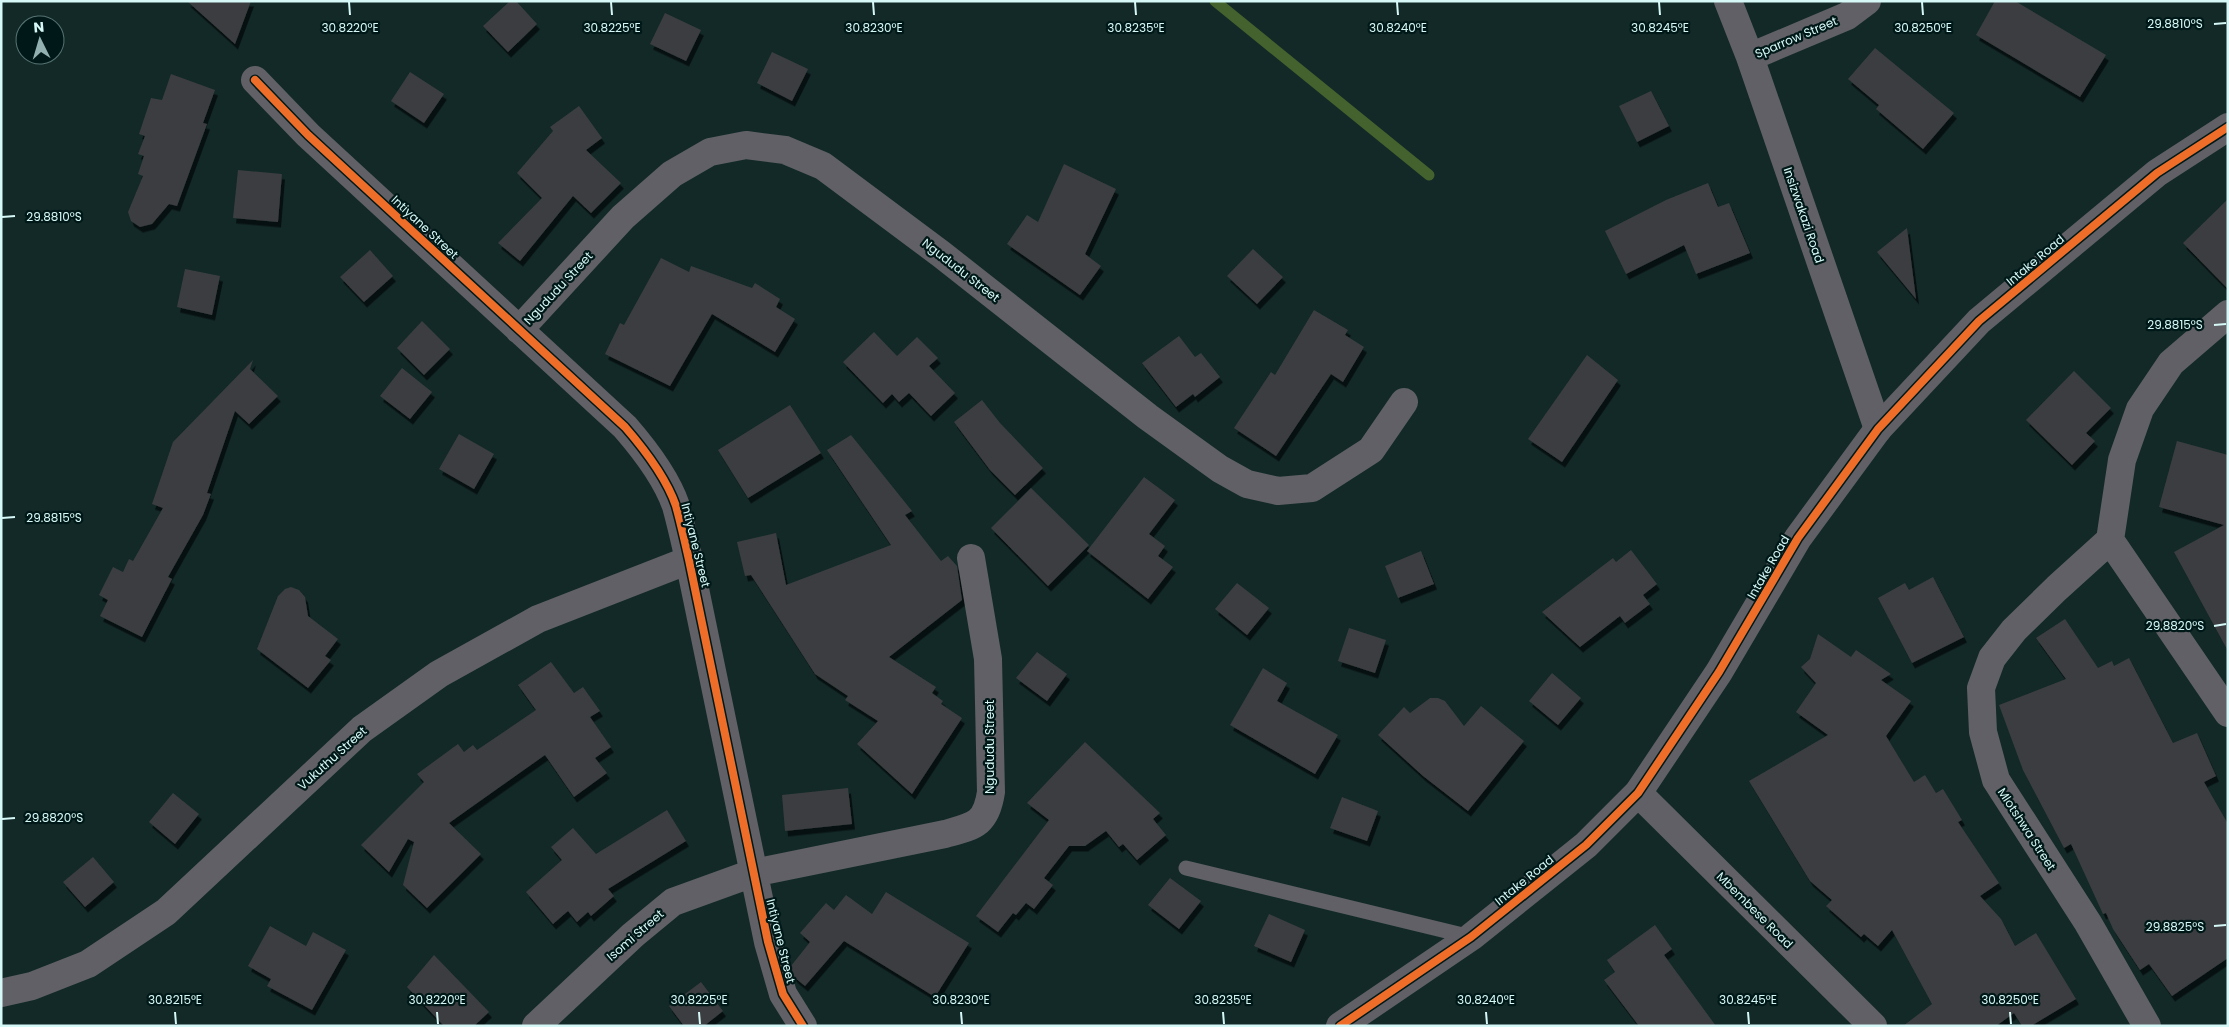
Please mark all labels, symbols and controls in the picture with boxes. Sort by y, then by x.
street label: Sparrow Street [1752,12,1840,62]
north arrow [15,15,65,65]
text: 29.8810°S [2147,15,2203,32]
text: N [33,17,45,37]
text: 30.8220°E [321,19,379,36]
text: 30.8225°E [583,19,641,36]
text: 30.8230°E [845,19,903,36]
text: 30.8235°E [1107,19,1165,36]
text: 30.8240°E [1369,19,1427,36]
text: 30.8245°E [1631,19,1689,36]
text: 30.8250°E [1894,19,1952,36]
street label: Insizwakazi Road [1780,165,1828,265]
street label: Intiyane Street [388,191,462,263]
text: 29.8810°S [26,208,82,225]
street label: Intake Road [2002,231,2068,289]
street label: Ngududu Street [919,234,1003,306]
street label: Ngududu Street [520,248,596,328]
text: 29.8815°S [2147,316,2203,333]
street label: Intiyane Street [677,501,715,589]
text: 29.8815°S [26,509,82,526]
street label: Intake Road [1743,532,1793,602]
text: 29.8820°S [2146,617,2204,634]
street label: Ngududu Street [981,700,998,794]
street label: Vukuthu Street [294,722,370,794]
street label: Mlotshwa Street [1994,784,2060,874]
text: 29.8820°S [25,809,83,826]
street label: Intake Road [1491,851,1557,909]
street label: Mbembese Road [1713,868,1797,952]
street label: Intiyane Street [762,897,800,985]
street label: Isomi Street [603,905,667,965]
text: 29.8825°S [2146,918,2204,935]
text: 30.8215°E [148,991,202,1008]
text: 30.8220°E [408,991,466,1008]
text: 30.8225°E [670,991,728,1008]
text: 30.8230°E [932,991,990,1008]
text: 30.8235°E [1194,991,1252,1008]
text: 30.8240°E [1457,991,1515,1008]
text: 30.8245°E [1719,991,1777,1008]
text: 30.8250°E [1981,991,2039,1008]

